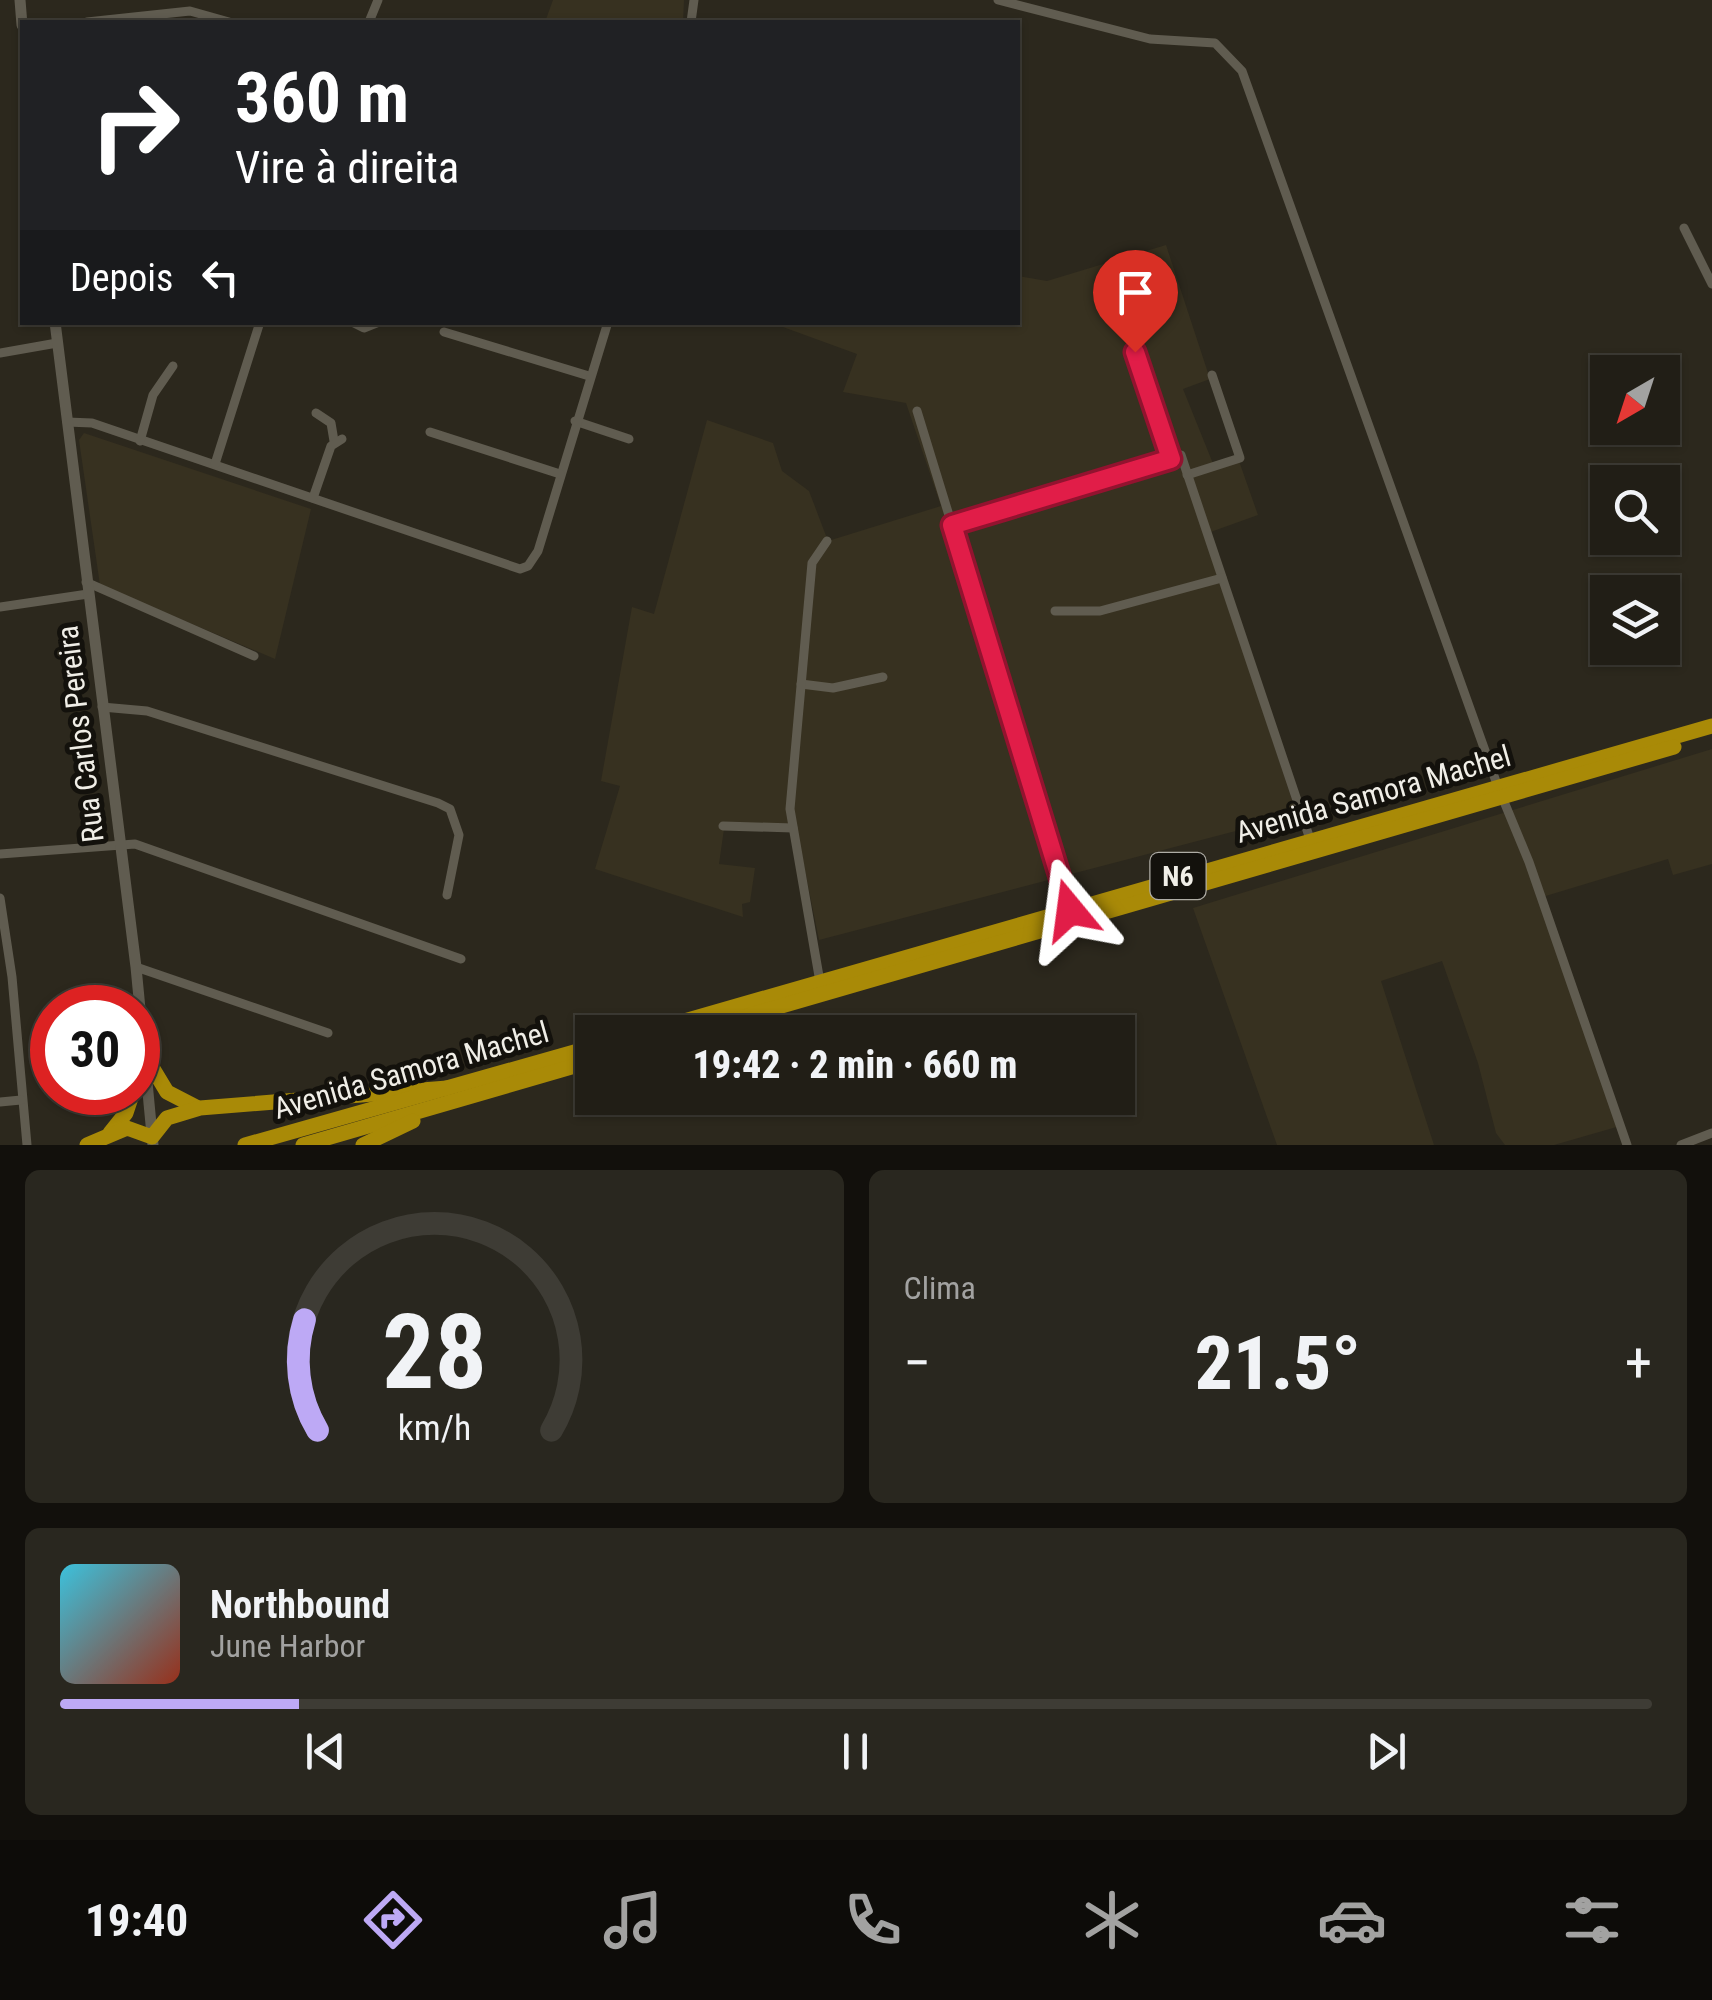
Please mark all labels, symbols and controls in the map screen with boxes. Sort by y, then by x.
text: 360 m [235,57,409,139]
icon: right [70,60,200,190]
text: Vire à direita [235,141,459,194]
icon: left [193,250,248,305]
pin [1093,250,1178,353]
text: Depois [70,256,173,300]
icon: arrive [1108,265,1163,320]
north arrow [1590,355,1680,445]
map controls [1590,355,1680,665]
button: search [1590,465,1680,555]
button: layers [1590,575,1680,665]
street label: Rua Carlos Pereira [49,624,111,844]
street label: Avenida Samora Machel [1231,738,1515,850]
road number: N6 [1150,853,1206,899]
position arrow [1018,858,1122,962]
speed limit sign: 30 [30,985,160,1115]
street label: Avenida Samora Machel [269,1014,553,1126]
text: 19:42 · 2 min · 660 m [693,1043,1017,1087]
text: Clima [904,1269,976,1307]
text: 28 [382,1292,487,1413]
text: 21.5° [1195,1319,1361,1407]
text: − [904,1331,931,1395]
text: + [1625,1331,1652,1395]
text: km/h [397,1407,471,1449]
text: Northbound [210,1583,390,1627]
text: June Harbor [210,1627,365,1665]
icon: previous [298,1724,353,1779]
icon: pause [828,1724,883,1779]
icon: next [1359,1724,1414,1779]
icon: directions [358,1885,428,1955]
icon: music [598,1885,668,1955]
icon: phone [838,1885,908,1955]
icon: climate [1077,1885,1147,1955]
icon: car [1317,1885,1387,1955]
icon: filters [1557,1885,1627,1955]
text: 19:40 [85,1894,188,1947]

